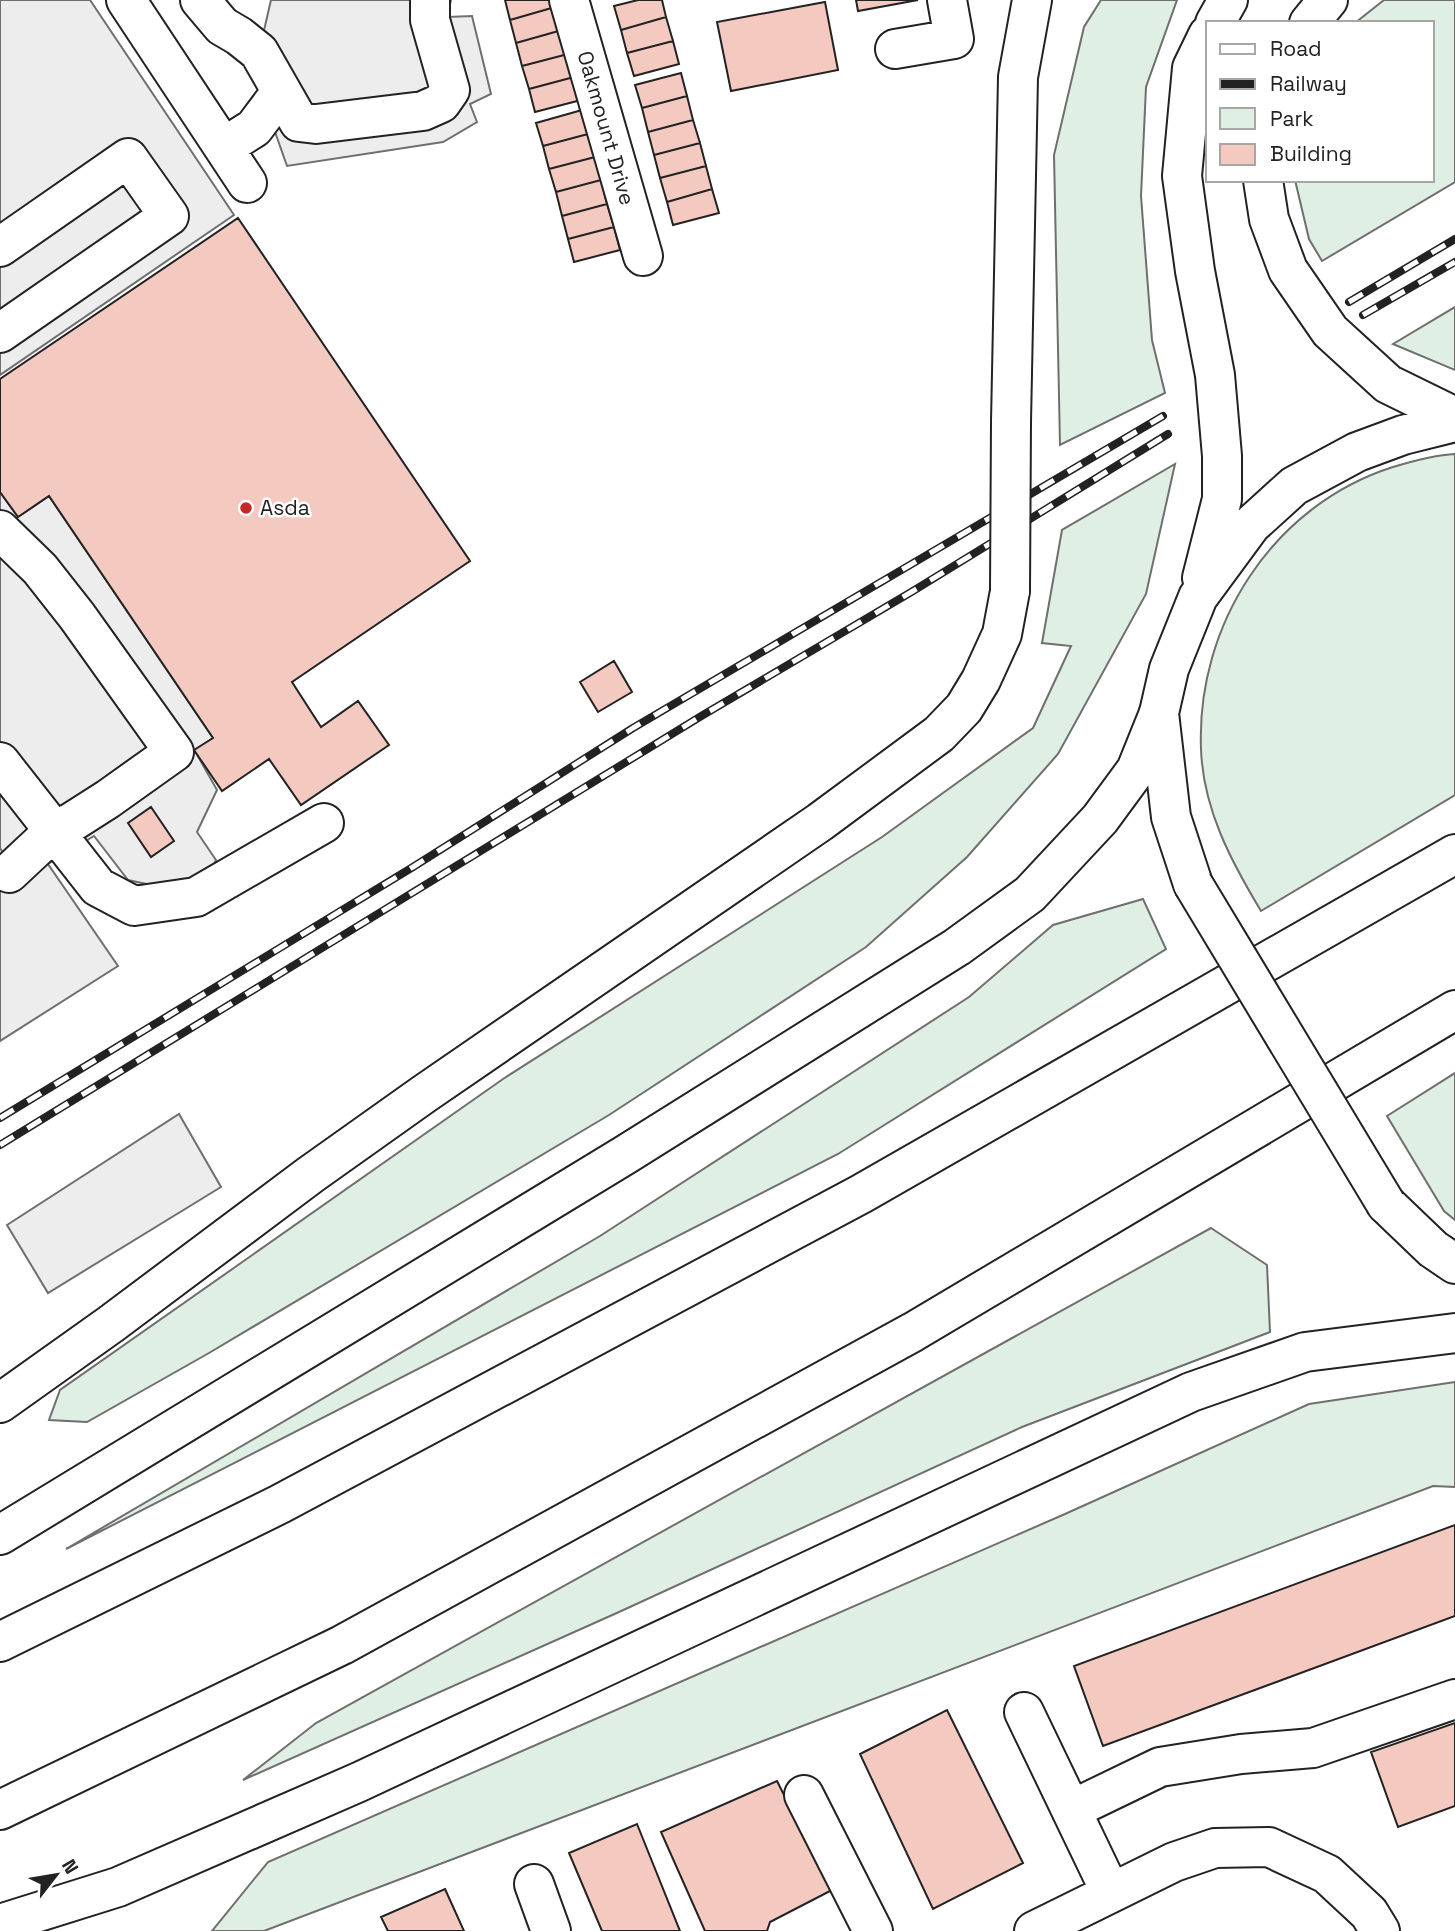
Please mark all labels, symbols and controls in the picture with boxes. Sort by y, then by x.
legend [1206,21,1434,182]
text: Road [1270,35,1322,62]
street label: Oakmount Drive [572,48,641,208]
text: Railway [1270,70,1347,97]
text: Park [1270,105,1314,132]
text: Building [1270,140,1352,167]
place label: Asda [260,494,310,521]
marker: Asda [238,500,254,516]
north arrow [21,1840,91,1910]
text: N [56,1855,84,1878]

